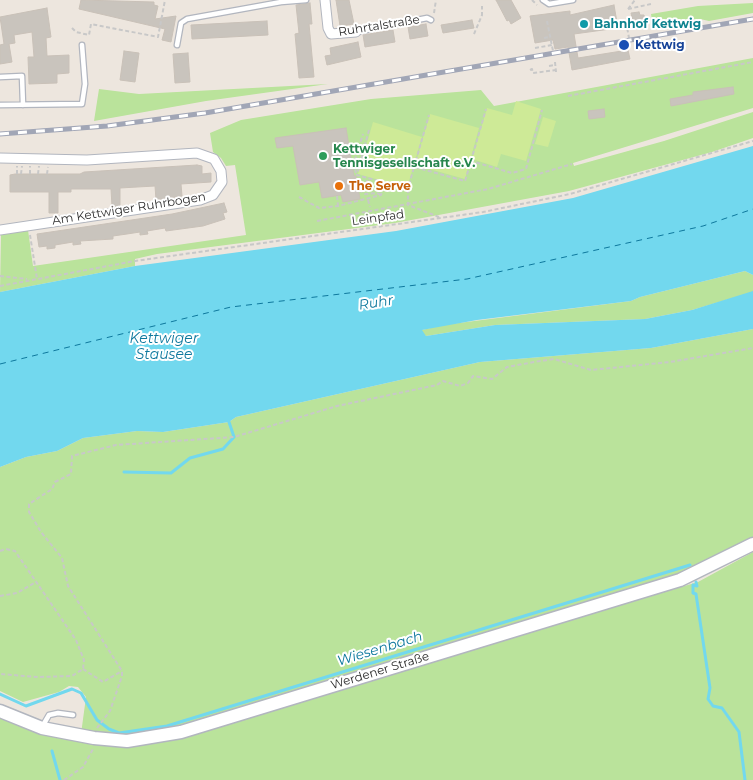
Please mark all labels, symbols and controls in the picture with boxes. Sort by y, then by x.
street label: Ruhrtalstraße [337,12,421,40]
place label: Bahnhof Kettwig [594,17,701,31]
marker: Bahnhof Kettwig [578,18,590,30]
marker: Kettwig [617,38,631,52]
place label: Kettwig [635,38,685,52]
place label: Kettwiger Tennisgesellschaft e.V. [333,142,475,170]
marker: Kettwiger Tennisgesellschaft e.V. [317,150,329,162]
place label: The Serve [349,179,411,193]
marker: The Serve [333,180,345,192]
street label: Am Kettwiger Ruhrbogen [51,190,207,228]
street label: Leinpfad [351,207,405,229]
water label: Ruhr [358,292,394,314]
water label: Kettwiger Stausee [130,331,198,364]
water label: Wiesenbach [335,628,425,670]
street label: Werdener Straße [329,649,431,693]

